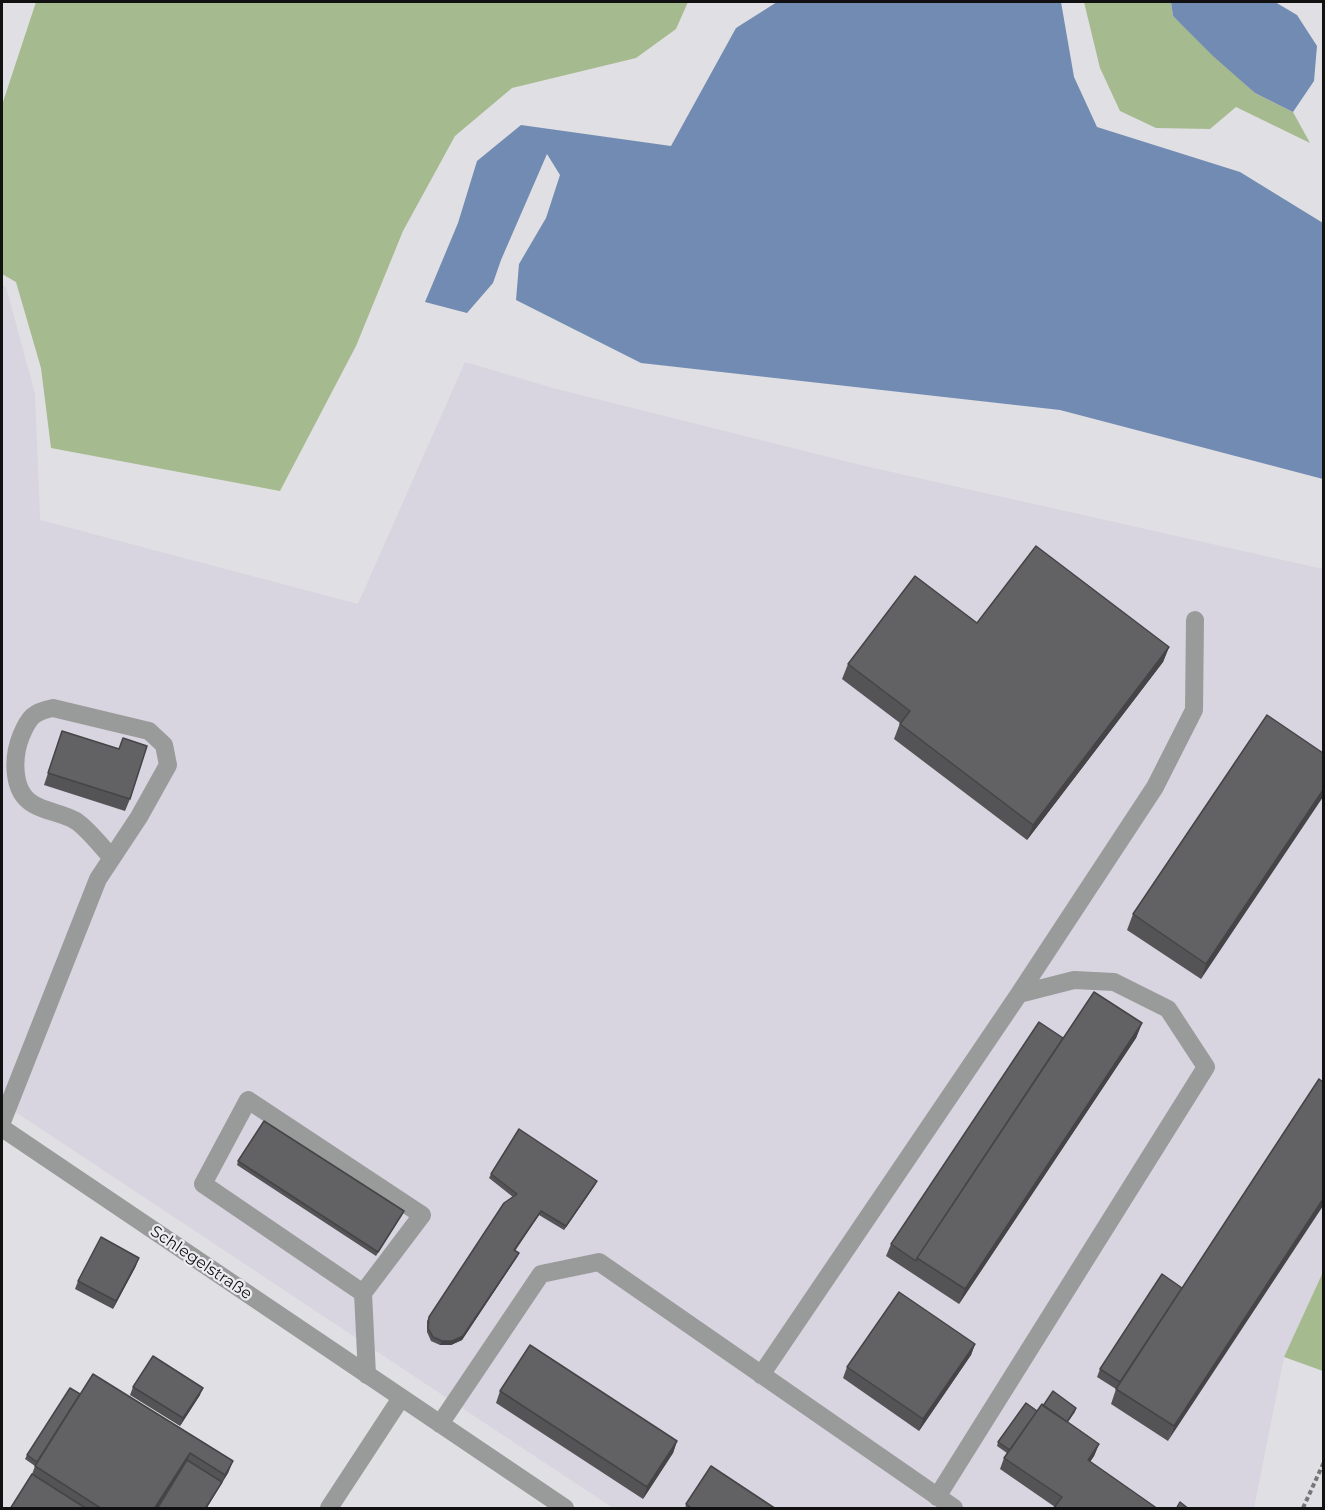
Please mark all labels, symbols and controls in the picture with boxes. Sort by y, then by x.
street label: Schlegelstraße [147,1222,255,1304]

